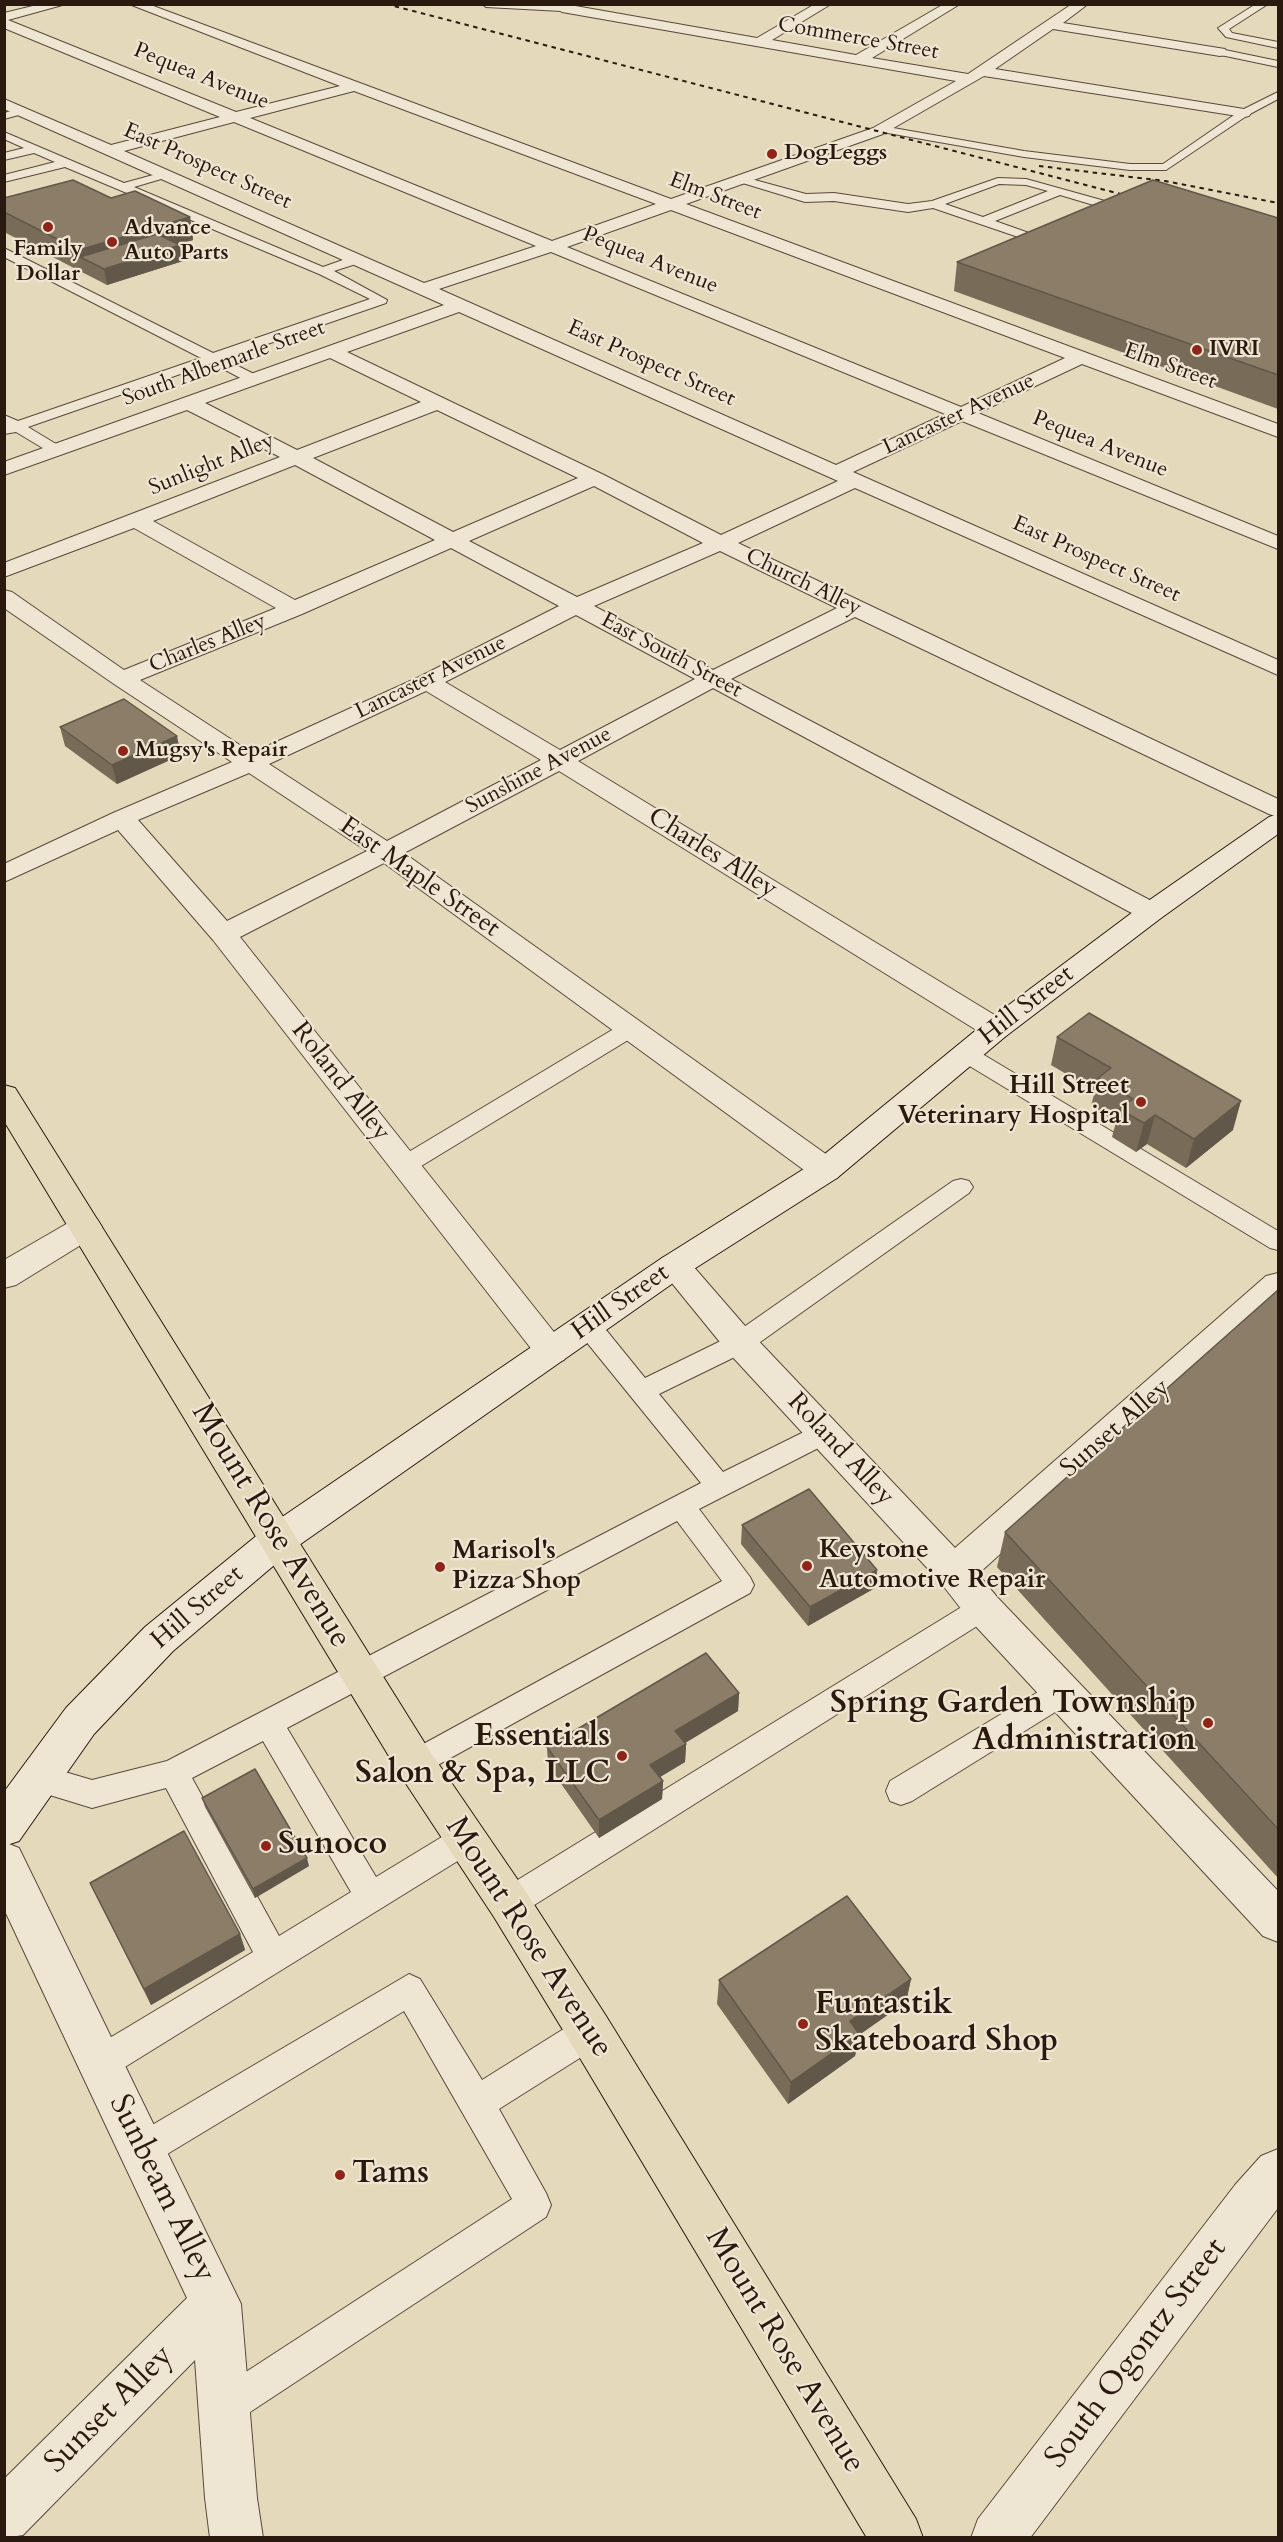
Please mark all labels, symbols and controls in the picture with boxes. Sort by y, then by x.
street label: Commerce Street [776,12,940,66]
street label: Pequea Avenue [129,38,273,116]
street label: East Prospect Street [119,118,295,216]
place label: DogLeggs [784,141,887,167]
marker: DogLeggs [765,147,779,161]
street label: Elm Street [665,167,765,227]
place label: Advance Auto Parts [124,216,229,268]
marker: Family Dollar [41,220,55,234]
street label: Pequea Avenue [578,222,722,300]
marker: Advance Auto Parts [105,235,119,249]
place label: Family Dollar [13,237,83,288]
street label: South Albemarle Street [119,315,329,413]
street label: East Prospect Street [563,315,739,413]
place label: IVRI [1209,337,1259,363]
street label: Elm Street [1120,338,1220,396]
marker: IVRI [1190,343,1204,357]
street label: Lancaster Avenue [879,368,1039,462]
street label: Pequea Avenue [1028,406,1172,484]
street label: Sunlight Alley [145,428,279,502]
street label: East Prospect Street [1008,511,1184,609]
street label: Church Alley [741,544,865,622]
street label: East South Street [596,608,746,704]
street label: Charles Alley [146,609,270,679]
street label: Lancaster Avenue [351,630,511,726]
street label: Sunshine Avenue [462,722,616,820]
place label: Mugsy's Repair [135,738,287,764]
marker: Mugsy's Repair [116,744,130,758]
street label: Charles Alley [642,802,782,906]
street label: East Maple Street [333,811,505,945]
street label: Hill Street [973,959,1081,1053]
street label: Roland Alley [284,1016,396,1148]
place label: Hill Street Veterinary Hospital [897,1071,1129,1132]
marker: Hill Street Veterinary Hospital [1134,1095,1148,1109]
street label: Hill Street [566,1258,676,1348]
street label: Sunset Alley [1055,1373,1177,1485]
street label: Roland Alley [780,1387,900,1513]
street label: Mount Rose Avenue [182,1397,358,1655]
place label: Keystone Automotive Repair [819,1535,1045,1596]
place label: Marisol's Pizza Shop [452,1536,581,1598]
marker: Keystone Automotive Repair [800,1559,814,1573]
street label: Hill Street [146,1560,250,1656]
marker: Marisol's Pizza Shop [433,1560,447,1574]
place label: Spring Garden Township Administration [830,1686,1196,1761]
marker: Spring Garden Township Administration [1201,1716,1215,1730]
place label: Essentials Salon & Spa, LLC [355,1719,610,1794]
marker: Essentials Salon & Spa, LLC [615,1749,629,1763]
street label: Mount Rose Avenue [436,1811,620,2065]
place label: Sunoco [278,1827,387,1865]
marker: Sunoco [259,1839,273,1853]
place label: Funtastik Skateboard Shop [815,1987,1058,2062]
marker: Funtastik Skateboard Shop [796,2017,810,2031]
street label: Sunbeam Alley [99,2089,223,2289]
place label: Tams [352,2156,429,2194]
marker: Tams [333,2168,347,2182]
street label: Mount Rose Avenue [696,2222,872,2480]
street label: South Ogontz Street [1038,2231,1236,2477]
street label: Sunset Alley [38,2338,182,2482]

